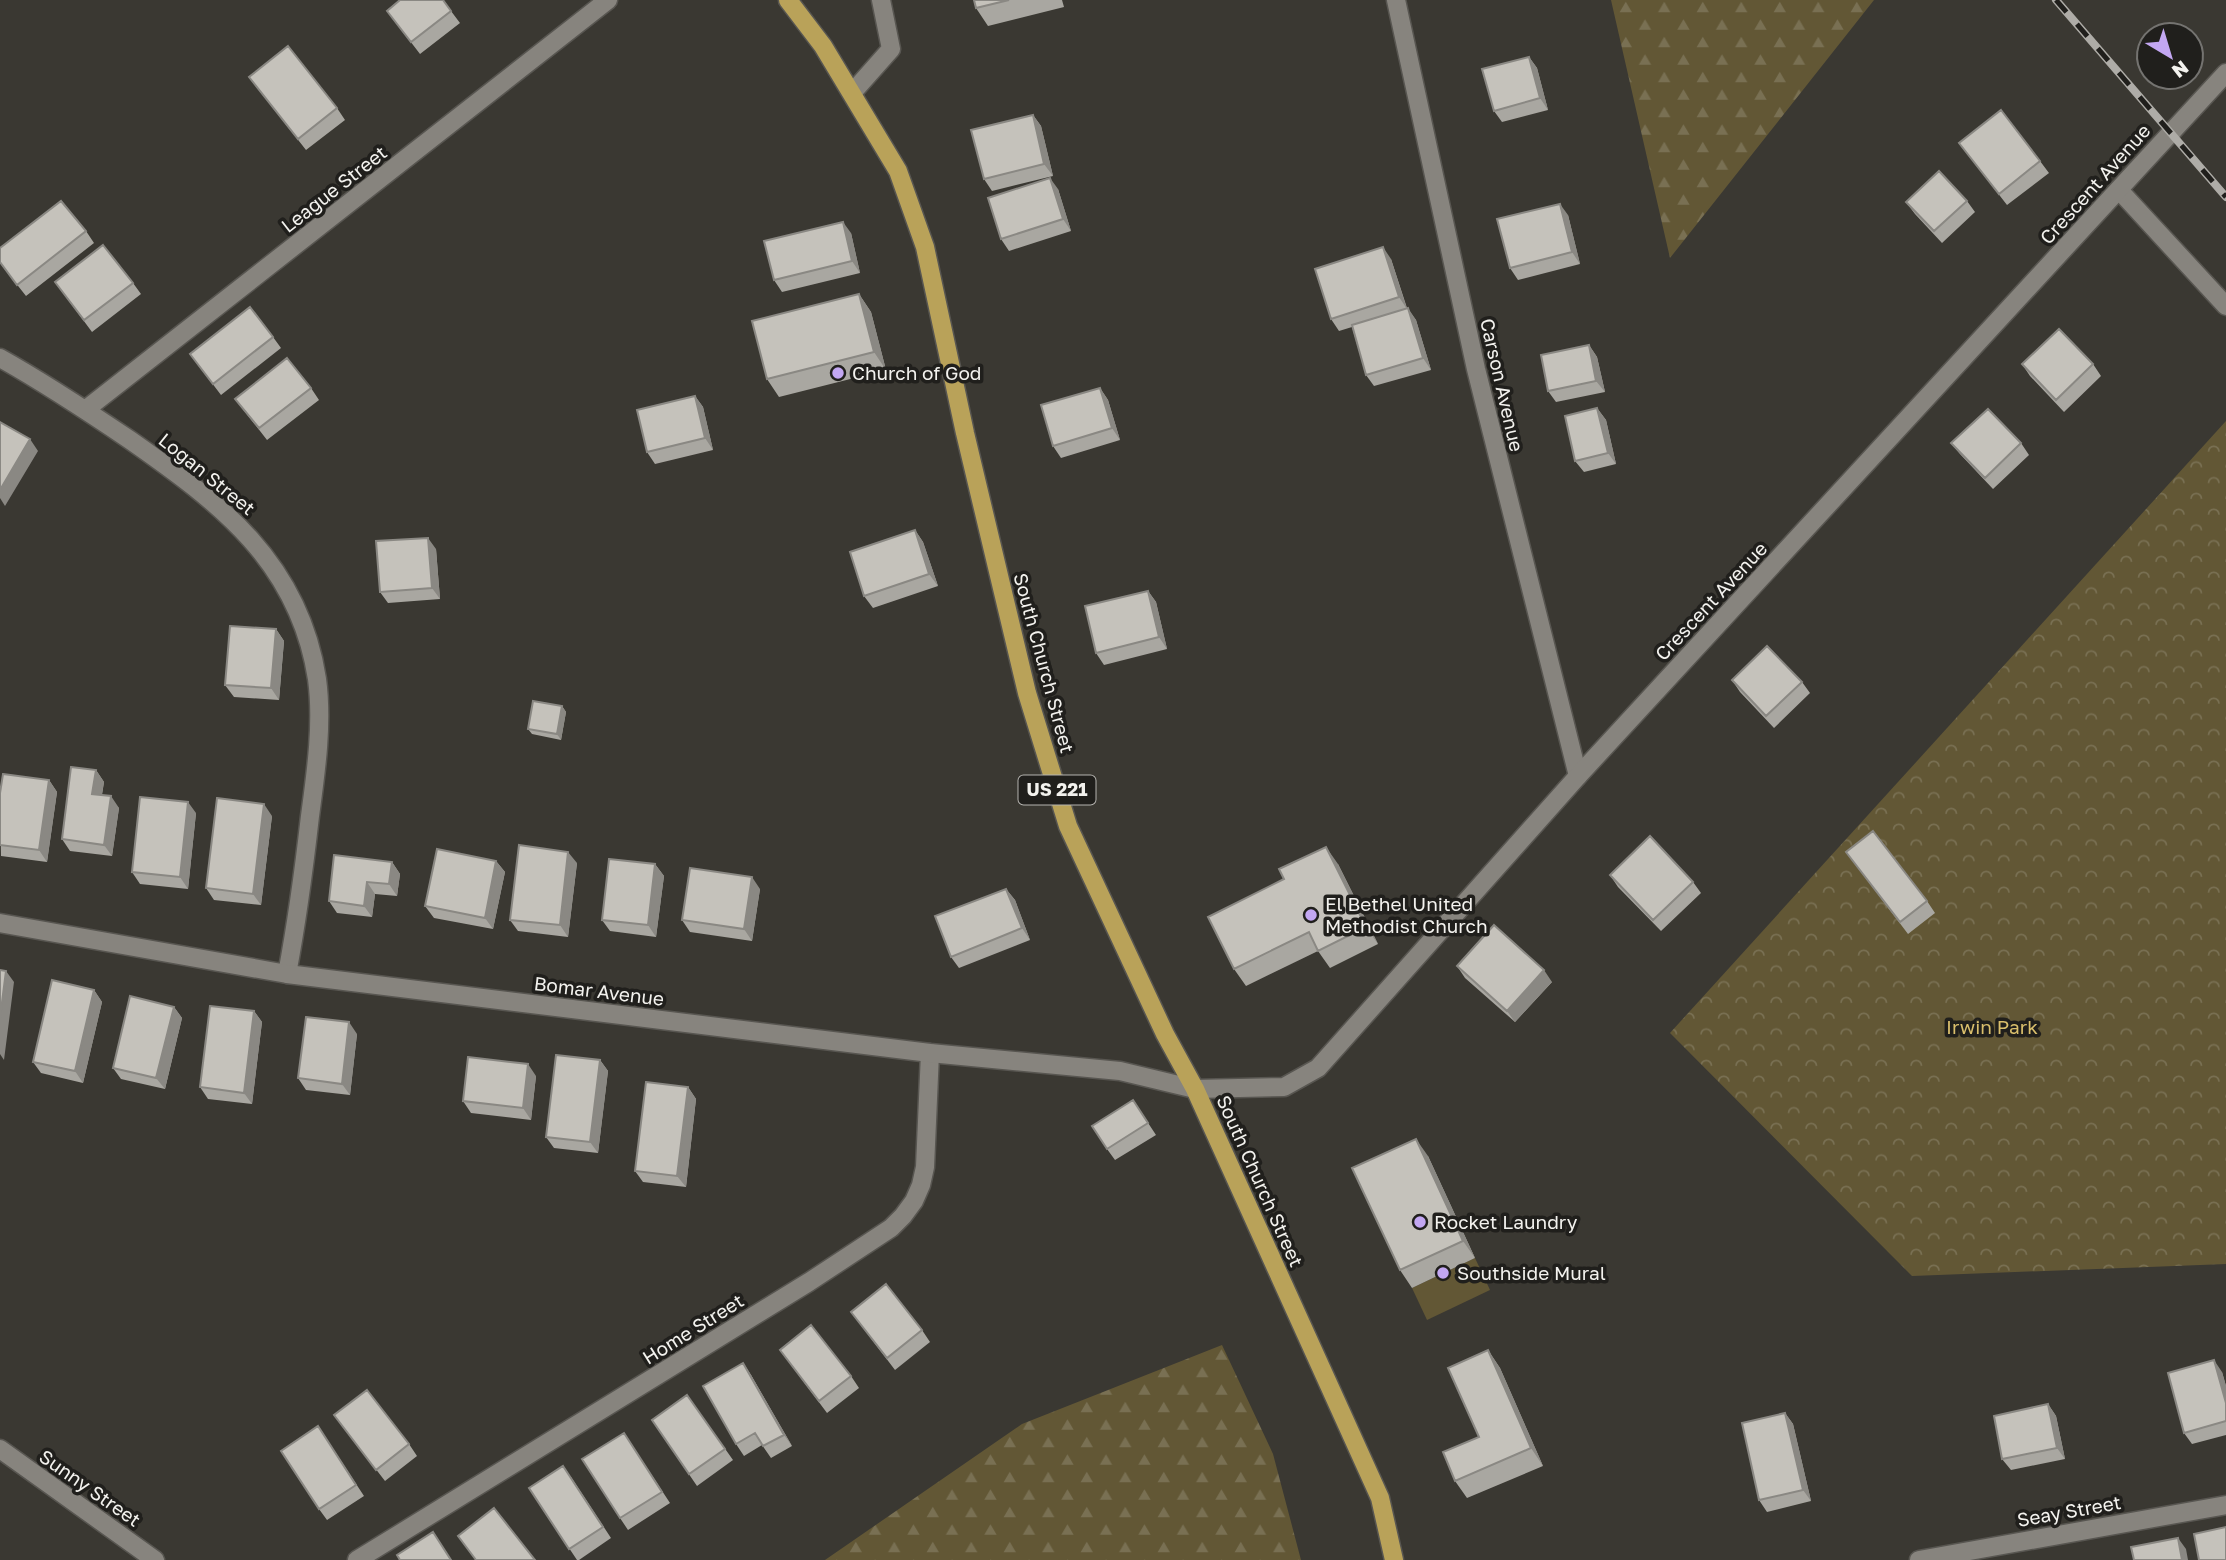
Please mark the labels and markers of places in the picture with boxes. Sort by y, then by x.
place label: Church of God [852,361,982,384]
marker: Church of God [830,365,846,381]
place label: El Bethel United Methodist Church [1325,892,1488,937]
marker: El Bethel United Methodist Church [1303,907,1319,923]
place label: Rocket Laundry [1434,1210,1578,1233]
marker: Rocket Laundry [1412,1214,1428,1230]
place label: Southside Mural [1457,1261,1606,1284]
marker: Southside Mural [1435,1265,1451,1281]

